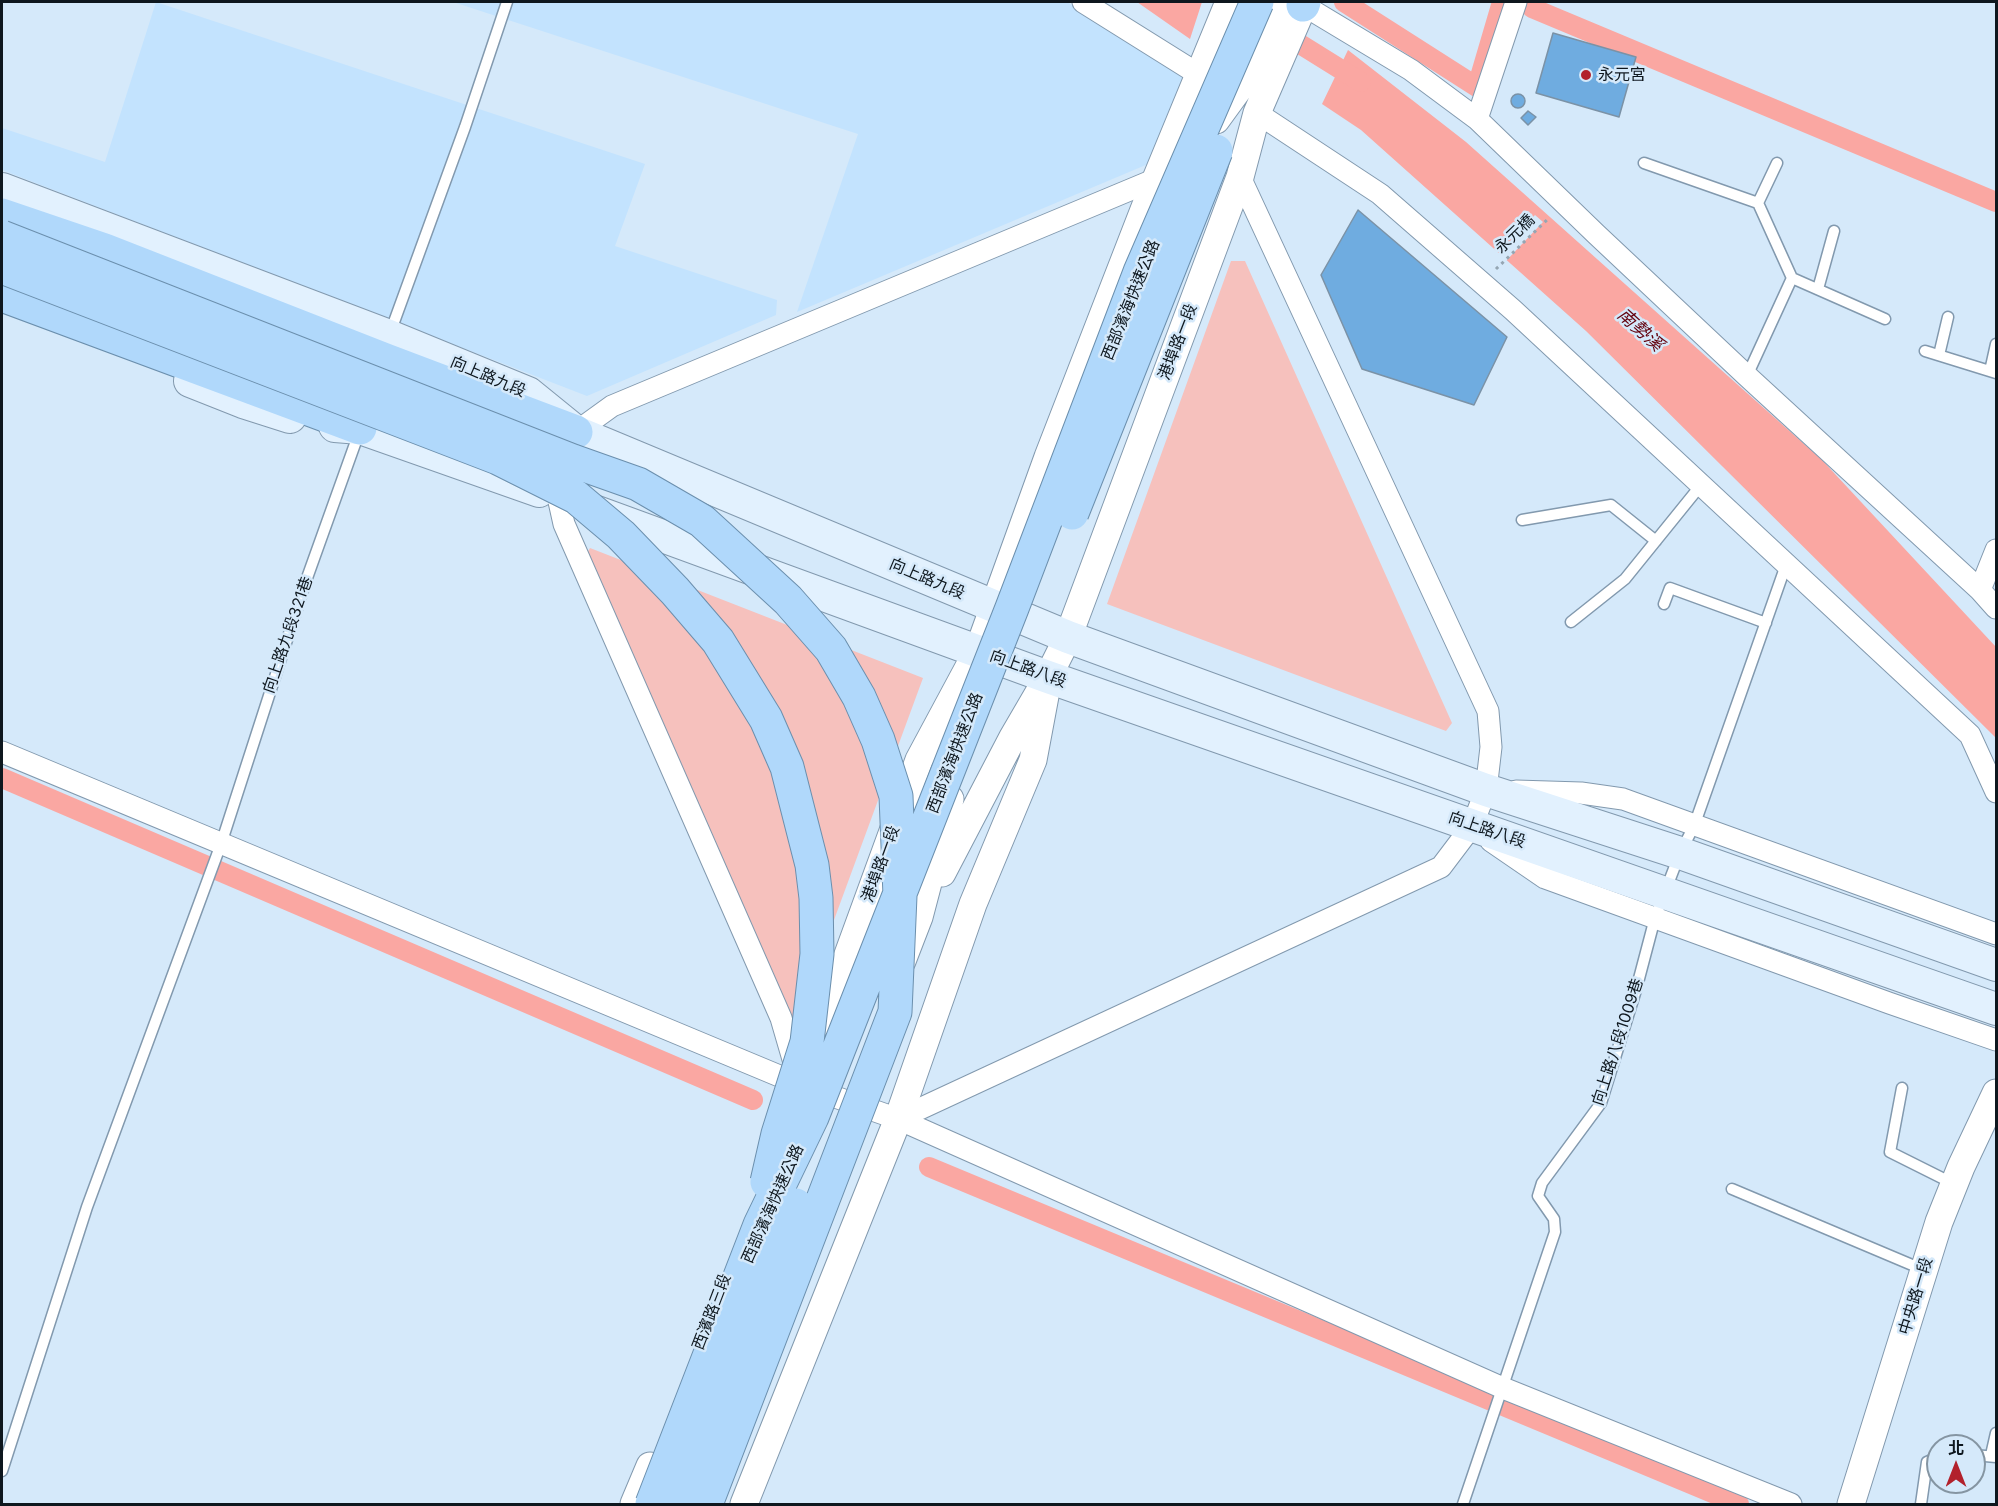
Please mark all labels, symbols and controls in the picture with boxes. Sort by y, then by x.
place label: 永元宮 [1598,65,1646,85]
marker: 永元宮 [1579,68,1593,82]
street label: 永元橋 [1491,210,1539,258]
street label: 西部濱海快速公路 [1098,237,1164,363]
street label: 港埠路一段 [1155,301,1201,383]
water label: 南勢溪 [1613,304,1667,356]
street label: 向上路九段 [447,353,529,401]
street label: 向上路九段 [886,555,968,603]
street label: 向上路九段321巷 [259,574,317,696]
street label: 向上路八段 [987,646,1069,692]
street label: 西部濱海快速公路 [923,690,987,816]
street label: 向上路八段 [1446,808,1528,852]
street label: 港埠路一段 [858,823,904,905]
street label: 向上路八段1009巷 [1588,976,1648,1108]
street label: 西部濱海快速公路 [738,1142,808,1266]
street label: 中央路一段 [1895,1255,1937,1337]
street label: 西濱路三段 [689,1271,735,1353]
north arrow [1926,1434,1986,1494]
text: 北 [1948,1438,1964,1458]

